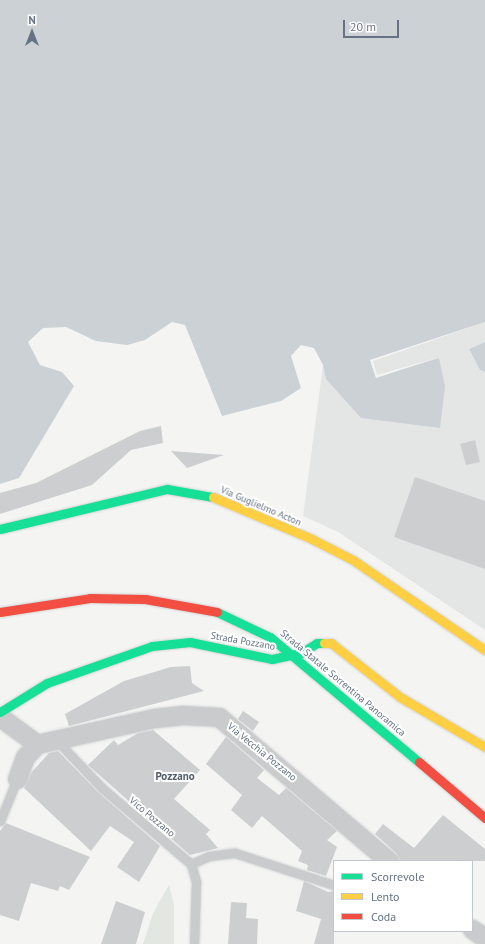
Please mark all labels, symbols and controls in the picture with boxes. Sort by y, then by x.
north arrow [12,12,52,52]
scale bar [345,12,401,38]
text: N [28,13,36,27]
text: 20 m [350,19,376,34]
street label: Via Guglielmo Acton [219,483,303,529]
street label: Strada Statale Sorrentina Panoramica [278,627,408,739]
street label: Strada Pozzano [210,629,276,653]
street label: Via Vecchia Pozzano [225,720,299,784]
district label: Pozzano [155,769,195,783]
street label: Vico Pozzano [127,794,177,840]
legend [333,860,473,932]
text: Scorrevole [371,869,425,884]
text: Lento [371,889,400,904]
text: Coda [371,909,396,924]

